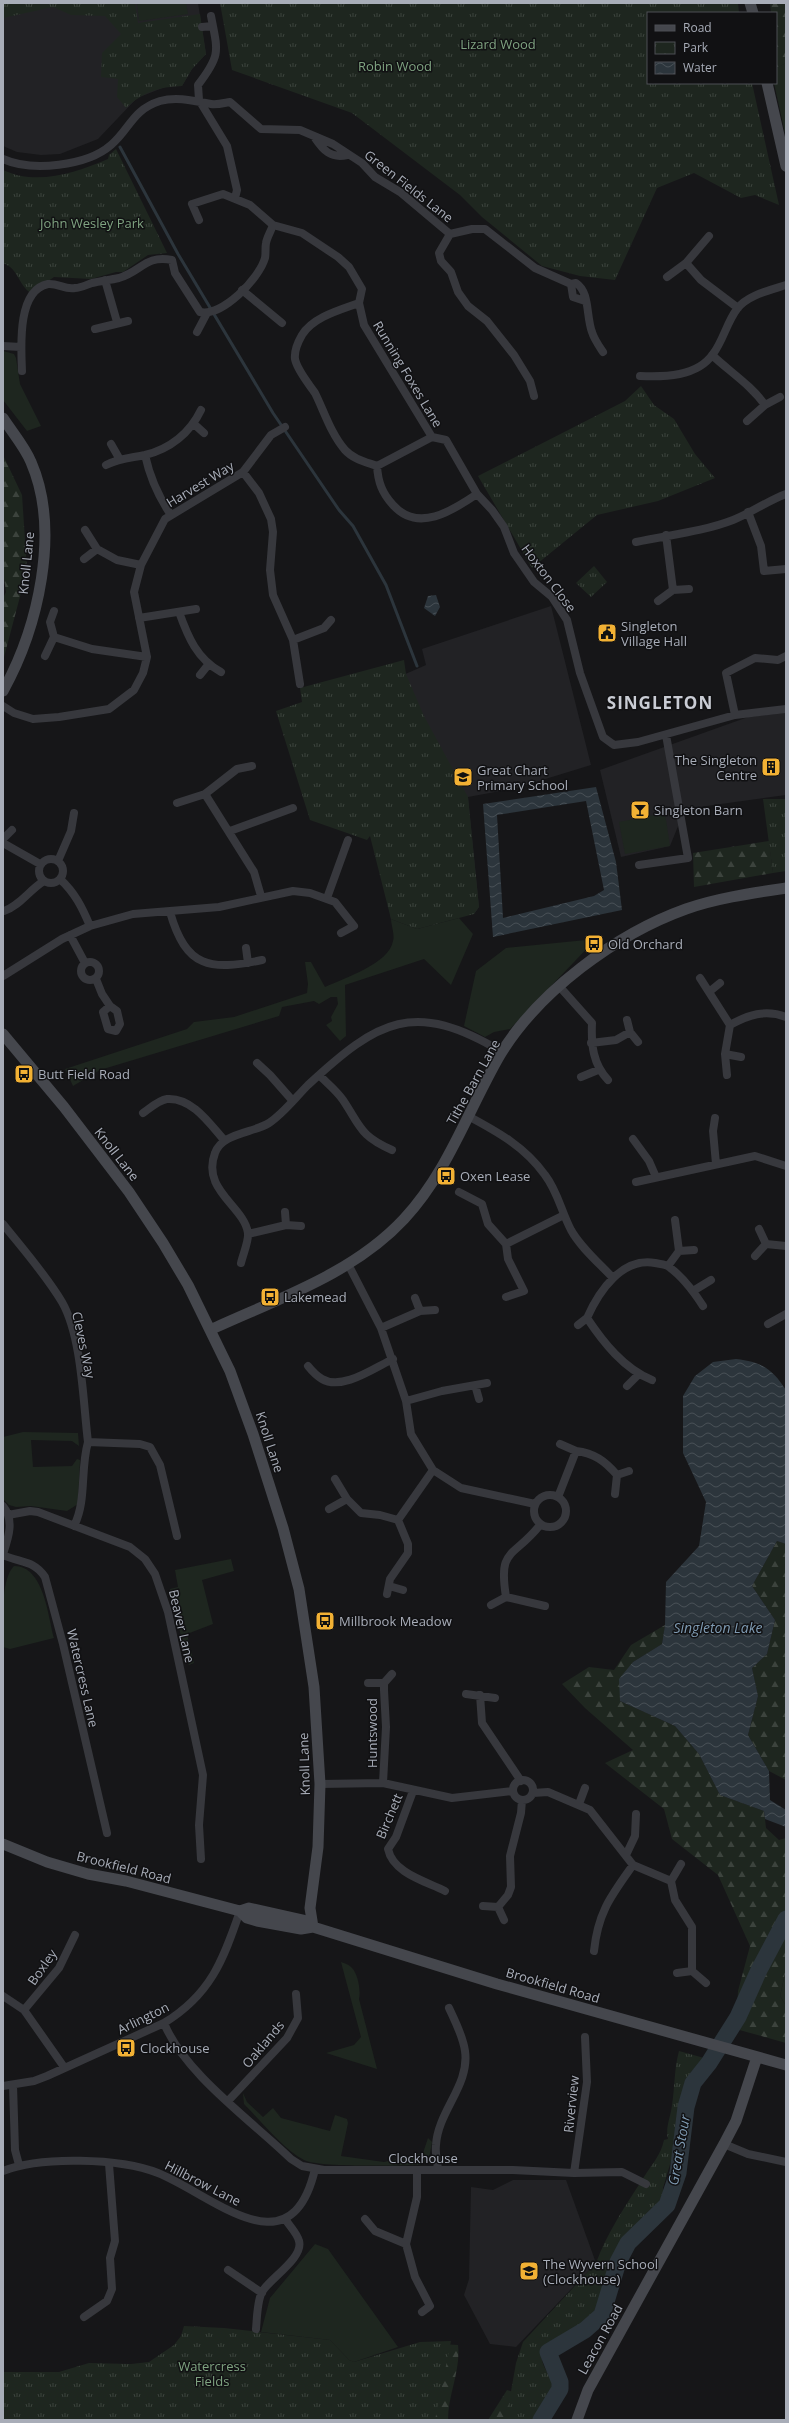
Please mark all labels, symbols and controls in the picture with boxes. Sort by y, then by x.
legend [647,12,777,84]
text: Road [683,19,712,36]
park label: Lizard Wood [460,35,536,53]
text: Park [683,39,709,56]
park label: Robin Wood [358,57,432,75]
text: Water [683,59,717,76]
street label: Green Fields Lane [361,146,457,226]
park label: John Wesley Park [38,214,144,232]
street label: Running Foxes Lane [369,317,447,431]
street label: Harvest Way [163,457,238,511]
street label: Knoll Lane [14,531,38,595]
street label: Hoxton Close [517,540,581,616]
place label: Singleton Village Hall [621,617,687,650]
public building icon: Singleton Village Hall [596,622,618,644]
district label: SINGLETON [607,691,713,714]
place label: The Singleton Centre [675,751,757,784]
building icon: The Singleton Centre [760,756,782,778]
place label: Great Chart Primary School [477,761,568,794]
school or university icon: Great Chart Primary School [452,766,474,788]
bar icon: Singleton Barn [629,799,651,821]
place label: Singleton Barn [654,801,743,819]
bus stop icon: Old Orchard [583,933,605,955]
place label: Old Orchard [608,935,683,953]
street label: Tithe Barn Lane [442,1036,504,1128]
bus stop icon: Butt Field Road [13,1063,35,1085]
place label: Butt Field Road [38,1065,130,1083]
street label: Knoll Lane [91,1124,143,1184]
bus stop icon: Oxen Lease [435,1165,457,1187]
place label: Oxen Lease [460,1167,530,1185]
bus stop icon: Lakemead [259,1286,281,1308]
place label: Lakemead [284,1288,347,1306]
street label: Cleves Way [68,1310,100,1381]
street label: Knoll Lane [252,1409,288,1475]
street label: Beaver Lane [165,1588,199,1664]
bus stop icon: Millbrook Meadow [314,1610,336,1632]
place label: Millbrook Meadow [339,1612,452,1630]
water label: Singleton Lake [673,1618,763,1637]
street label: Watercress Lane [63,1627,103,1729]
street label: Huntswood [363,1698,381,1768]
street label: Knoll Lane [294,1732,314,1796]
street label: Birchett [371,1790,407,1842]
street label: Brookfield Road [75,1847,173,1887]
street label: Boxley [23,1945,61,1989]
street label: Brookfield Road [504,1963,602,2007]
street label: Arlington [114,1998,172,2038]
street label: Oaklands [238,2016,288,2072]
bus stop icon: Clockhouse [115,2037,137,2059]
place label: Clockhouse [140,2039,210,2057]
street label: Riverview [559,2074,583,2134]
water label: Great Stour [663,2113,694,2187]
street label: Clockhouse [388,2149,458,2167]
street label: Hillbrow Lane [162,2156,244,2210]
place label: The Wyvern School (Clockhouse) [543,2255,658,2288]
school or university icon: The Wyvern School (Clockhouse) [518,2260,540,2282]
street label: Leacon Road [573,2301,627,2377]
park label: Watercress Fields [178,2357,246,2390]

